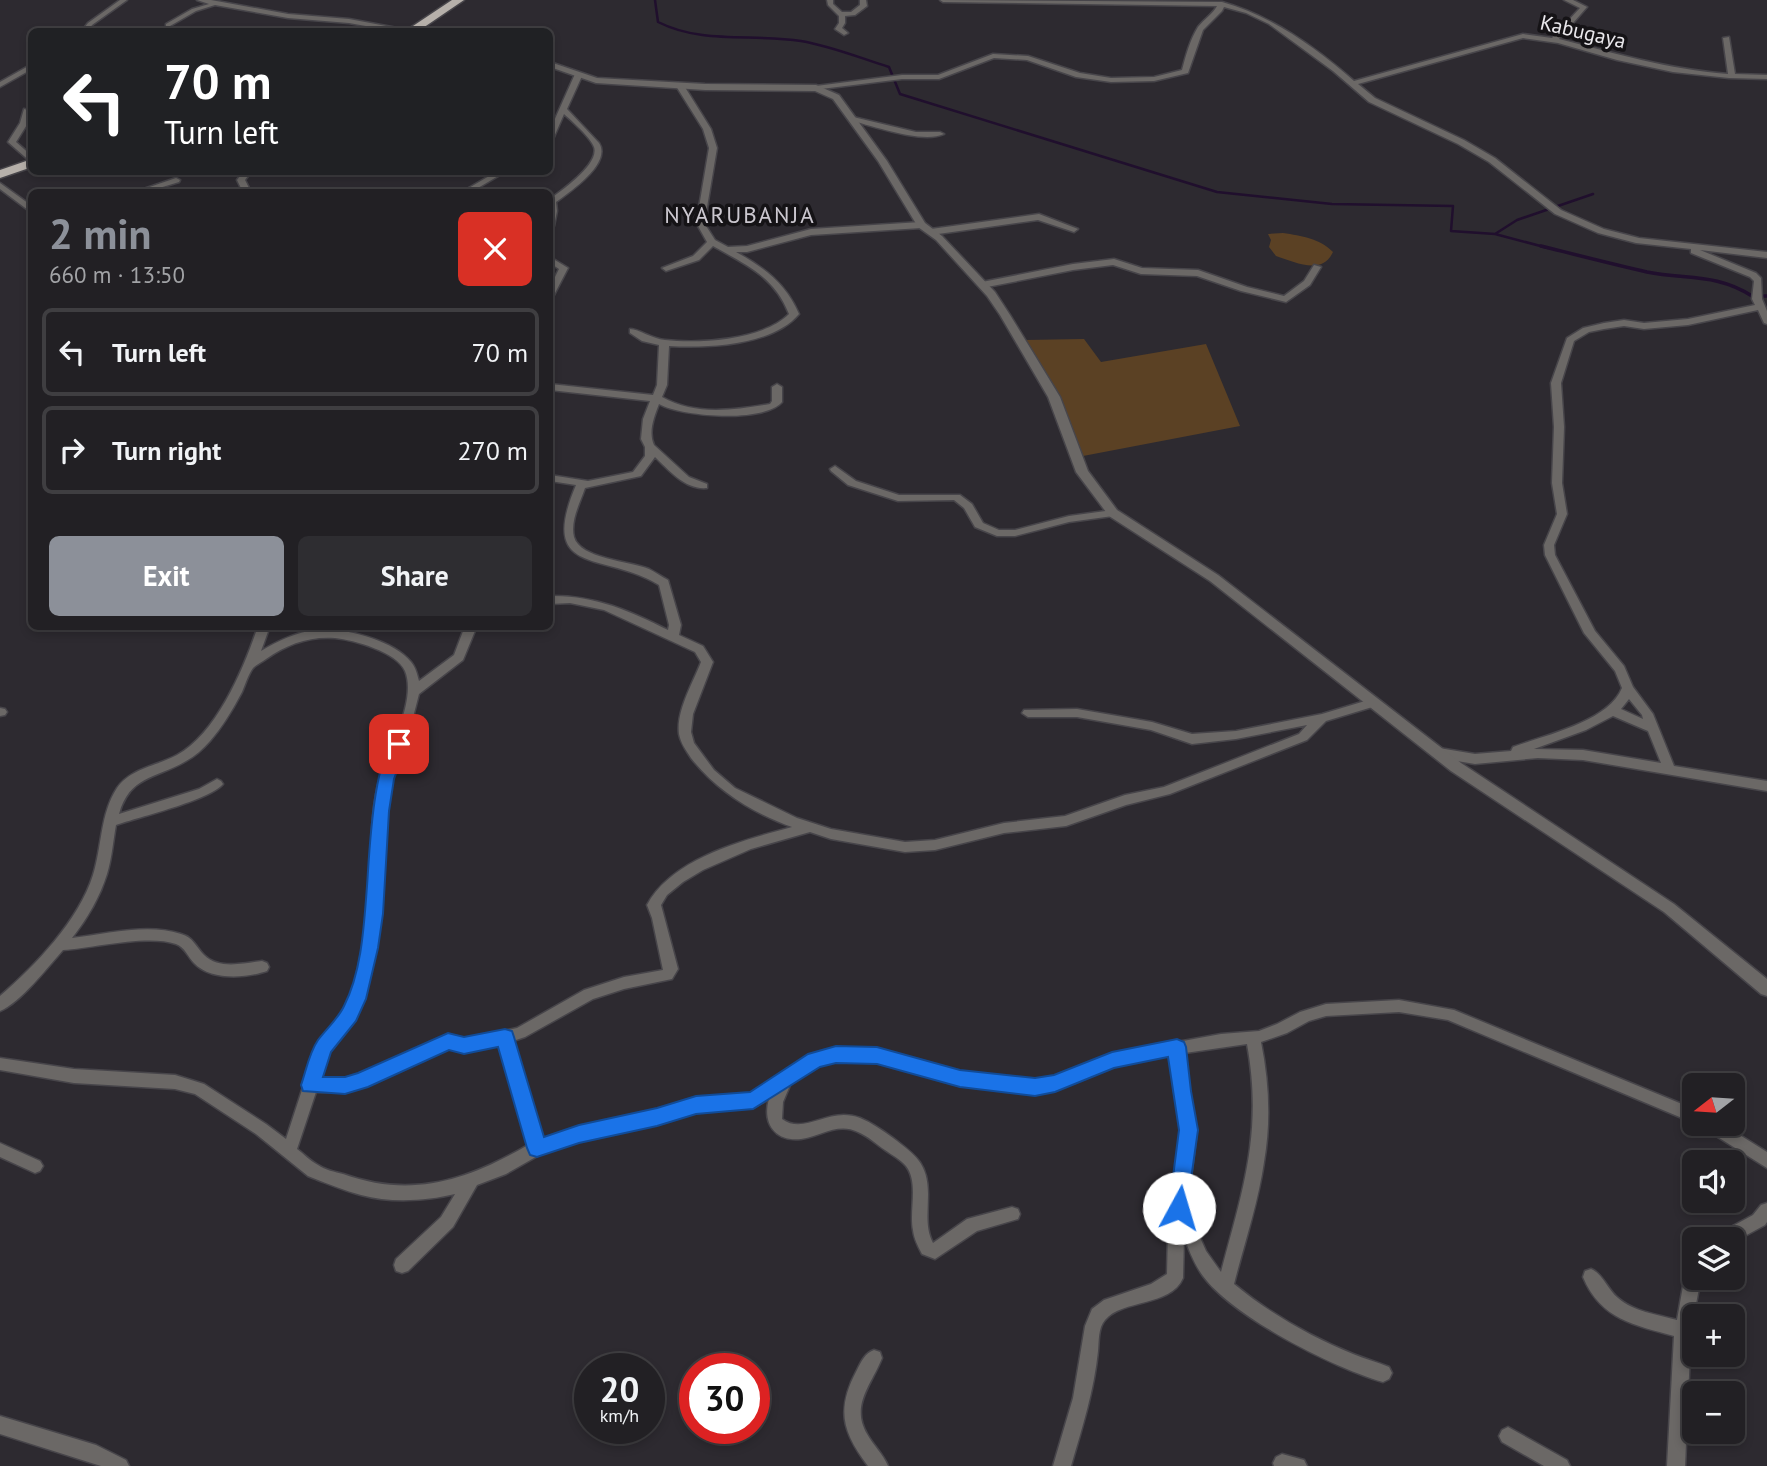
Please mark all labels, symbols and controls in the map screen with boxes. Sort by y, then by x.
street label: Kabugaya [1538,9,1629,54]
text: 70 m [164,49,271,113]
icon: left [49,56,140,147]
text: Turn left [164,111,279,153]
district label: NYARUBANJA [664,200,816,229]
text: 2 min [49,206,151,261]
button: close [458,212,532,286]
text: 660 m · 13:50 [49,260,185,289]
icon: left [53,333,91,371]
text: Turn left [112,336,206,369]
text: 70 m [472,336,528,369]
icon: right [53,431,91,469]
text: Turn right [112,434,221,467]
text: 270 m [457,434,528,467]
button: Exit [49,536,284,616]
button: Share [298,536,532,616]
pin [369,714,429,774]
icon: arrive [380,725,418,763]
north arrow [1682,1073,1745,1136]
map controls [1682,1073,1745,1444]
button: sound [1682,1150,1745,1213]
position arrow [1142,1171,1216,1245]
button: layers [1682,1227,1745,1290]
button: + [1682,1304,1745,1367]
speed limit sign: 30 [679,1353,770,1444]
text: 20 [600,1366,639,1412]
button: − [1682,1381,1745,1444]
text: km/h [600,1404,639,1427]

